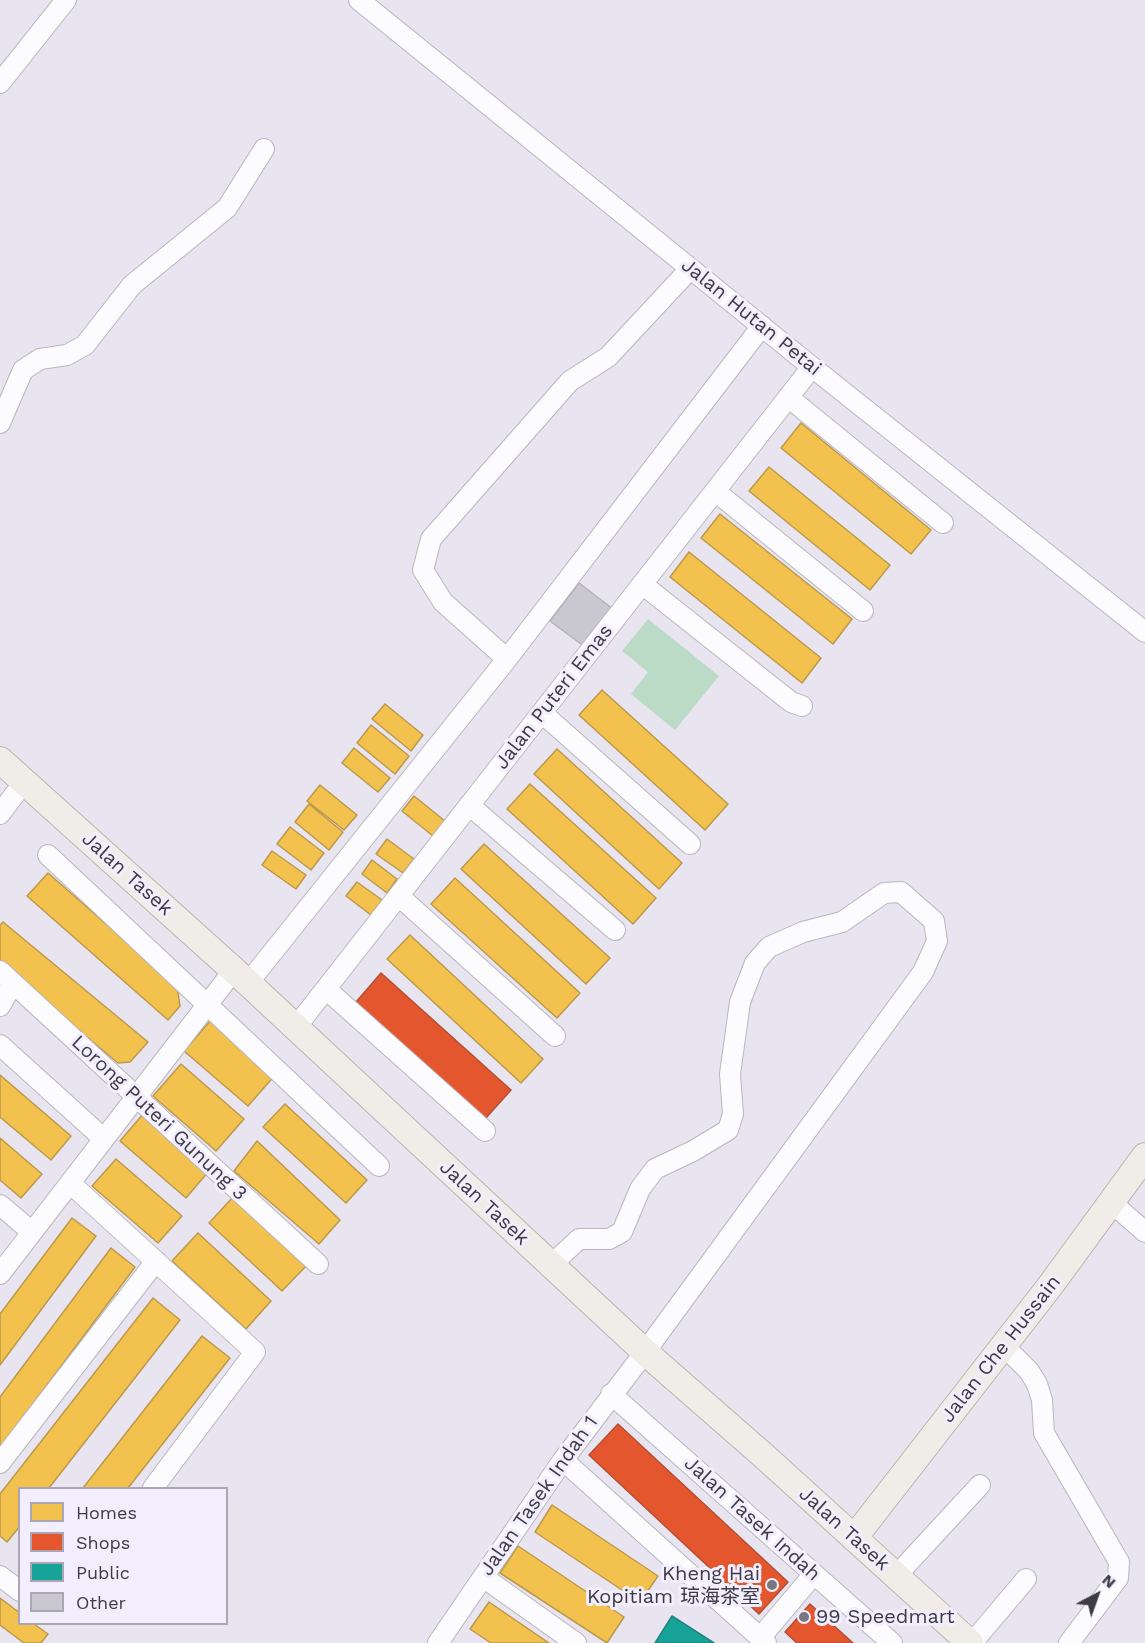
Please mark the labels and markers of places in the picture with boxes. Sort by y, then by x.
place label: Kheng Hai Kopitiam 琼海茶室 [587,1562,760,1609]
marker: Kheng Hai Kopitiam 琼海茶室 [765,1578,779,1592]
place label: 99 Speedmart [816,1605,955,1629]
marker: 99 Speedmart [797,1610,811,1624]

